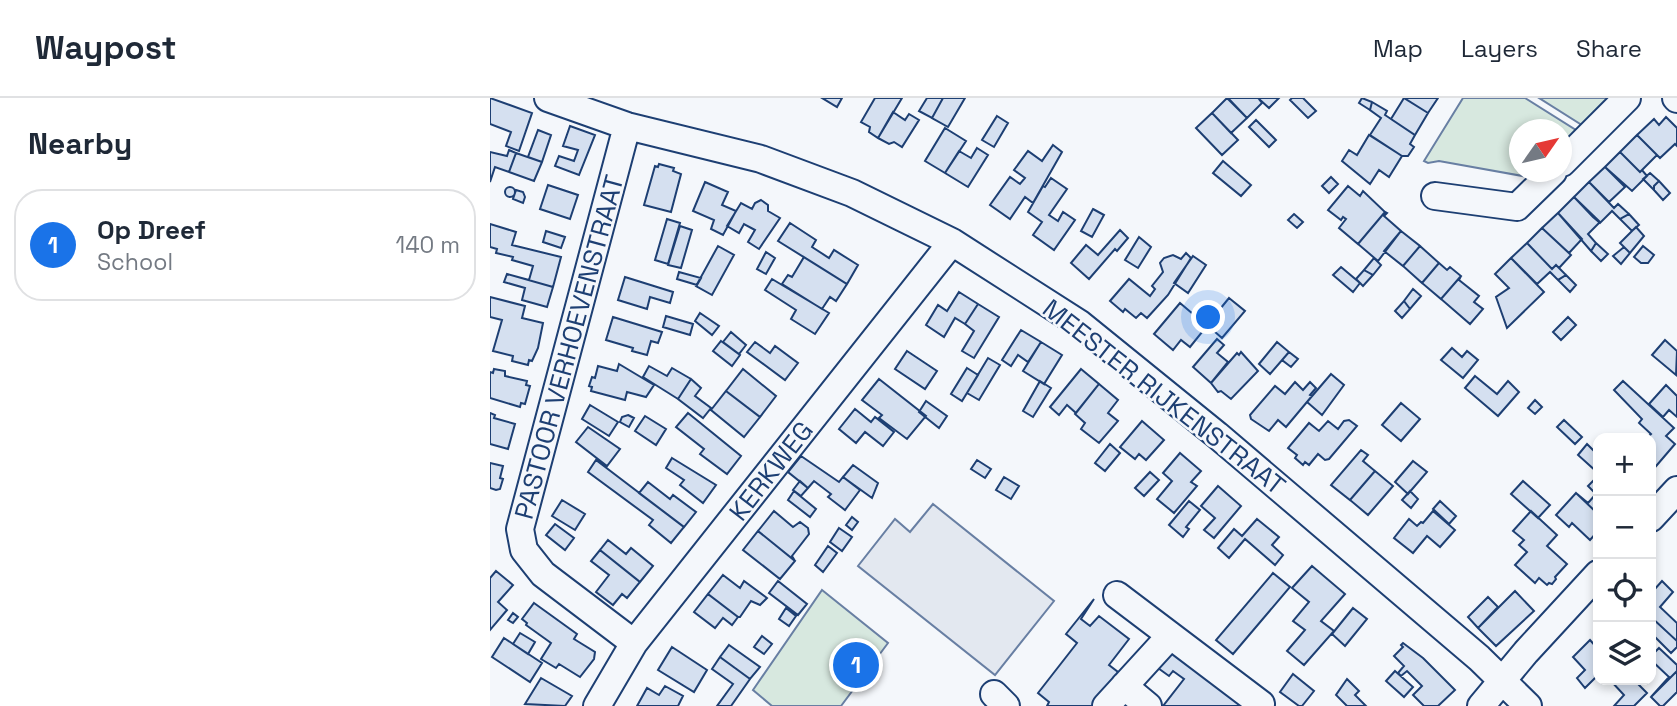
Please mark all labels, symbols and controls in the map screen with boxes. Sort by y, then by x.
text: Waypost [35,27,177,69]
text: Map [1373,33,1423,64]
text: Layers [1461,33,1538,64]
text: Share [1576,33,1642,64]
north arrow [1509,119,1572,182]
text: Nearby [28,124,132,163]
street label: PASTOOR VERHOEVENSTRAAT [507,171,631,523]
text: Op Dreef [97,213,206,247]
text: 1 [48,230,58,260]
text: 140 m [396,230,460,260]
text: School [97,247,173,277]
street label: MEESTER RIJKENSTRAAT [1036,292,1292,502]
your location [1191,300,1225,334]
street label: KERKWEG [721,414,821,528]
map controls [1593,433,1656,685]
button: + [1593,433,1656,496]
button: − [1593,496,1656,559]
button: locate [1593,559,1656,622]
button: layers [1593,622,1656,685]
pin: 1 [833,639,879,691]

